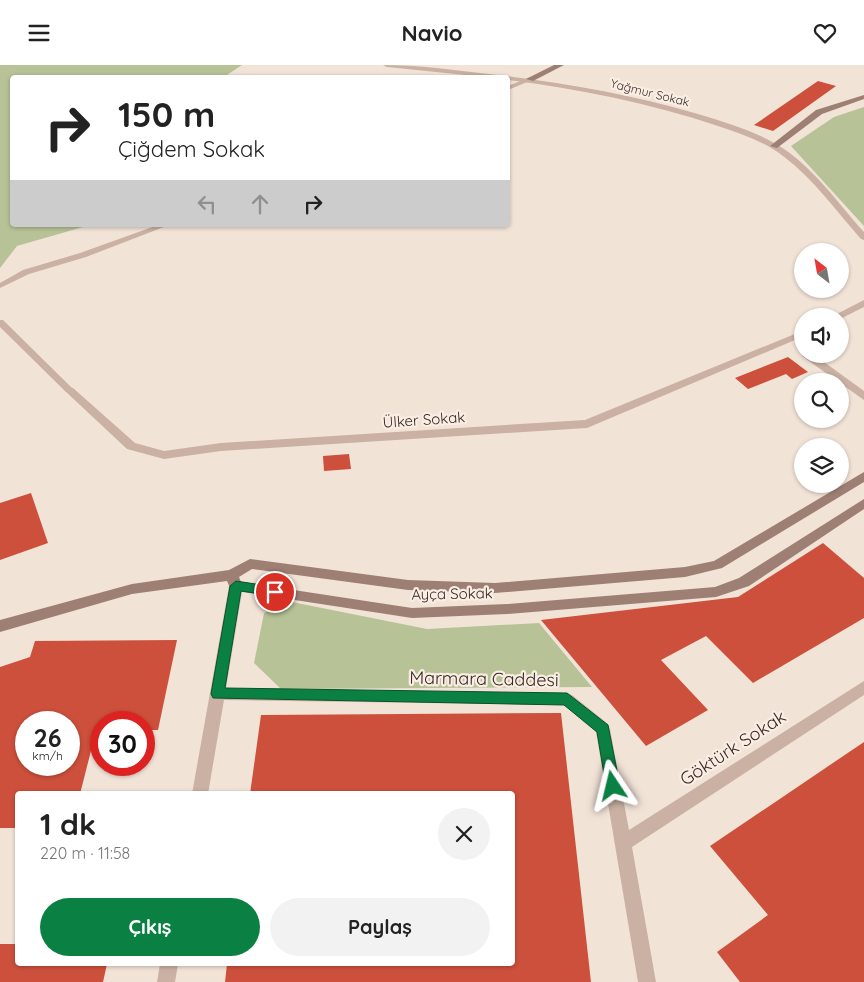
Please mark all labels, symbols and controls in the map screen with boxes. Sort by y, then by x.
icon: menu [25,19,53,47]
text: Navio [401,19,463,47]
icon: heart [811,19,839,47]
street label: Yağmur Sokak [609,75,691,110]
text: 150 m [118,92,215,136]
icon: right [35,95,100,160]
text: Çiğdem Sokak [118,135,265,163]
icon: left [193,190,221,218]
icon: ahead [246,190,274,218]
icon: right [299,190,327,218]
north arrow [794,243,849,297]
map controls [794,243,849,493]
button: sound [794,308,849,363]
button: search [794,373,849,428]
street label: Ülker Sokak [382,407,466,432]
button: layers [794,438,849,493]
pin [254,571,296,613]
icon: arrive [261,578,289,606]
street label: Ayça Sokak [411,583,493,604]
street label: Marmara Caddesi [409,666,559,691]
street label: Göktürk Sokak [675,705,790,790]
speed limit sign: 30 [90,711,155,776]
text: 26 [33,722,62,753]
text: km/h [32,748,63,763]
position arrow [586,759,638,811]
text: 1 dk [40,805,96,843]
button: close [438,808,490,860]
text: 220 m · 11:58 [40,843,130,863]
button: Çıkış [40,898,260,956]
button: Paylaş [270,898,490,956]

